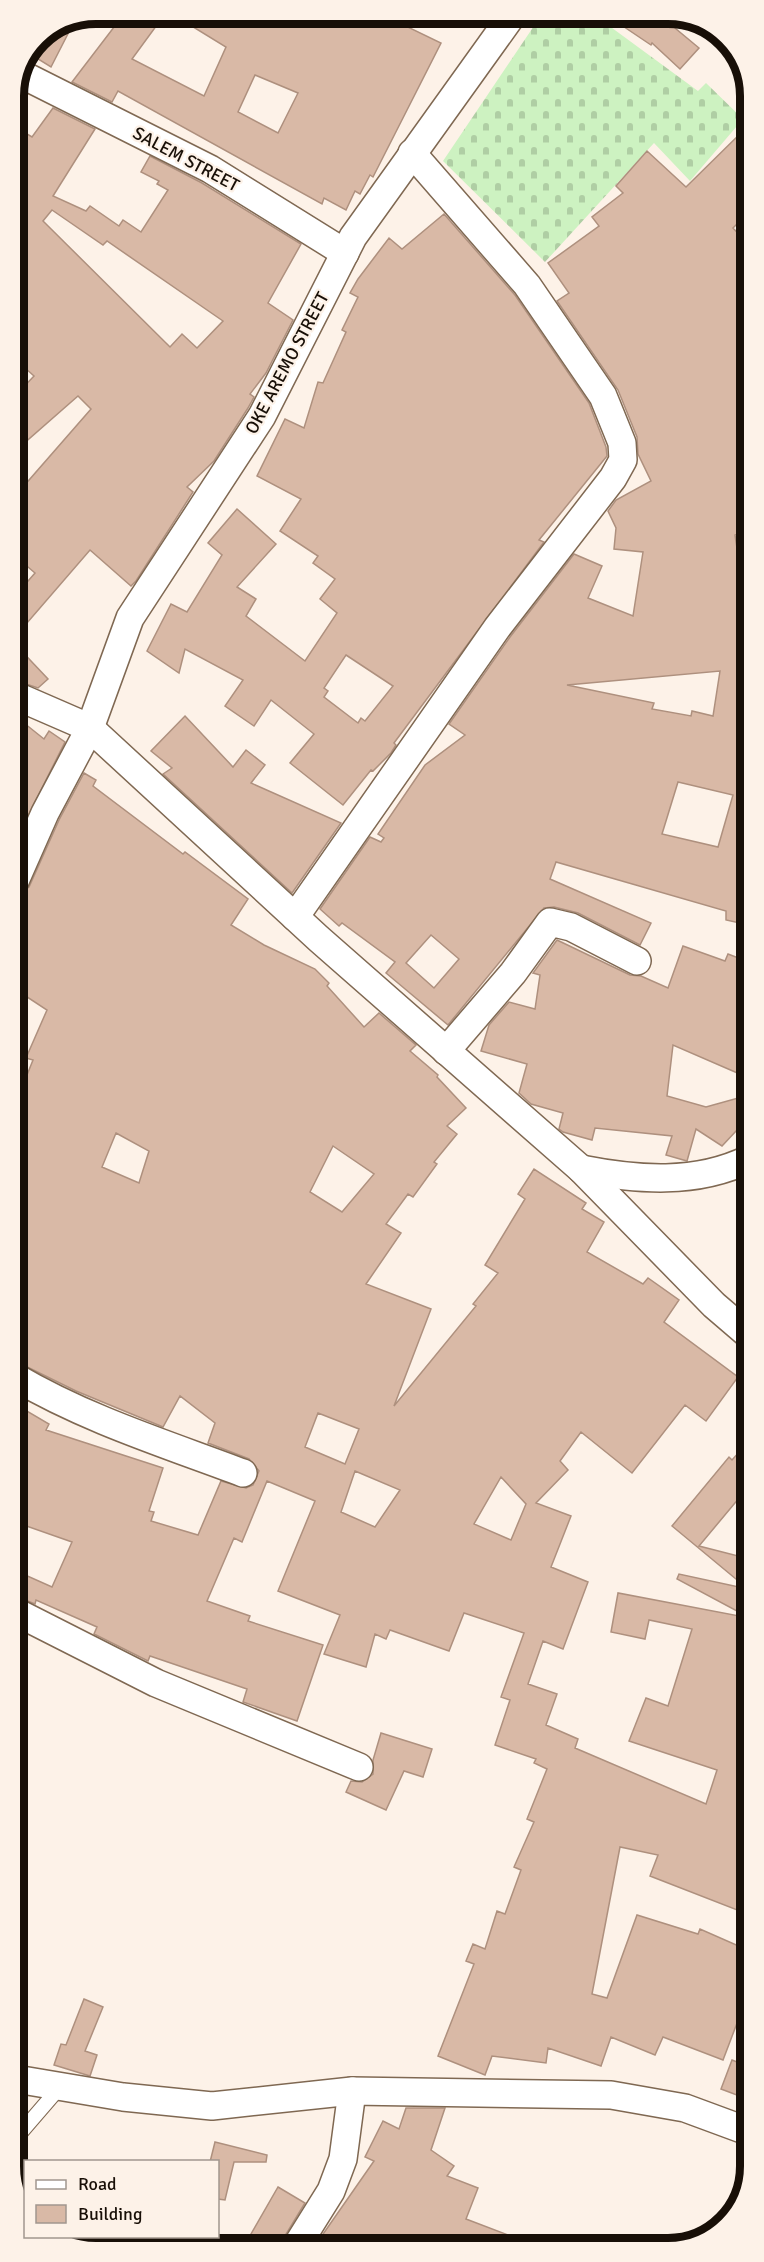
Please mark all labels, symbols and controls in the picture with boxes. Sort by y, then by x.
street label: SALEM STREET [129,122,243,196]
street label: OKE AREMO STREET [240,288,334,438]
legend [24,2160,219,2238]
text: Road [78,2173,117,2195]
text: Building [78,2203,142,2225]

